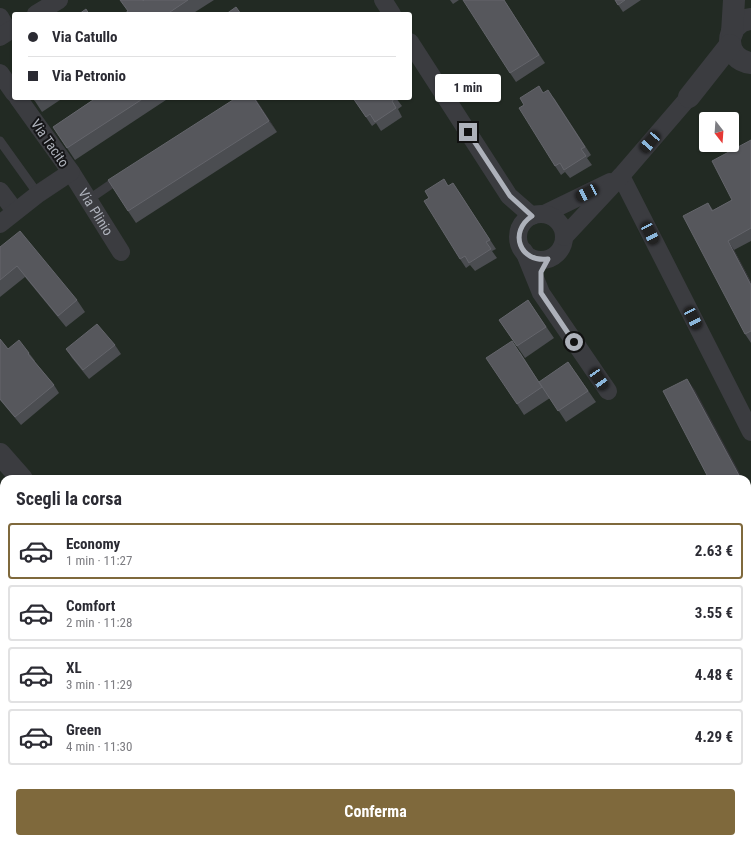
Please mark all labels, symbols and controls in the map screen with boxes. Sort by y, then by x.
text: Via Catullo [52,28,118,46]
text: Via Petronio [52,67,126,85]
callout: 1 min [435,74,501,102]
text: 1 min [454,80,482,95]
north arrow [699,112,739,152]
map controls [699,112,739,152]
street label: Via Tacito [28,116,72,170]
route end [459,123,477,141]
car [638,129,662,155]
car [574,182,600,204]
street label: Via Plinio [75,185,117,238]
car [639,220,661,246]
car [682,305,704,331]
route start [565,333,583,351]
car [587,366,611,392]
text: Scegli la corsa [16,488,122,509]
icon: car [18,533,54,569]
text: Economy [66,535,120,553]
text: 2.63 € [695,542,733,560]
text: 1 min · 11:27 [66,553,132,568]
icon: car [18,595,54,631]
text: Comfort [66,597,115,615]
text: 3.55 € [695,604,733,622]
text: 2 min · 11:28 [66,615,132,630]
icon: car [18,657,54,693]
text: XL [66,659,82,677]
text: 4.48 € [695,666,733,684]
text: 3 min · 11:29 [66,677,132,692]
icon: car [18,719,54,755]
text: Green [66,721,101,739]
text: 4.29 € [695,728,733,746]
text: 4 min · 11:30 [66,739,132,754]
button: Conferma [16,789,735,835]

